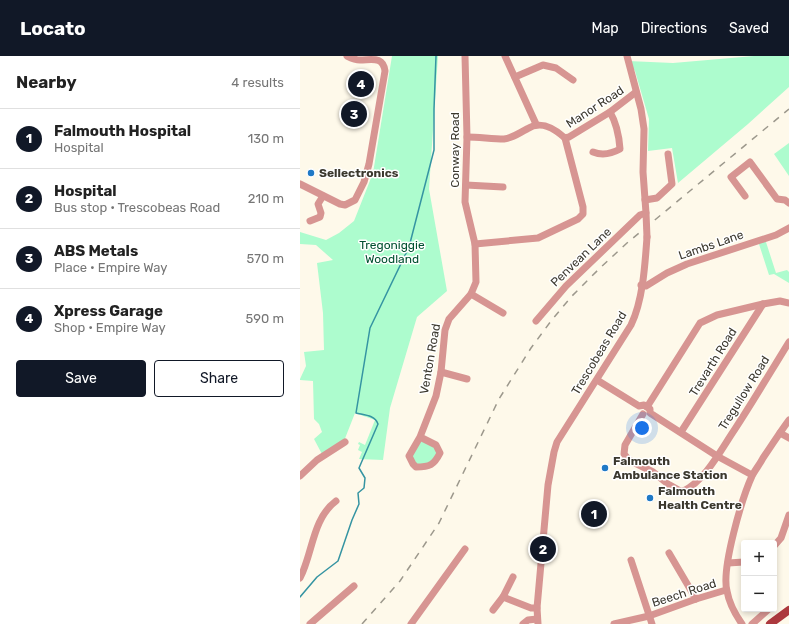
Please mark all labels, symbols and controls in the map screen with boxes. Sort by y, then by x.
text: Locato [20,17,86,40]
text: Map [592,20,619,37]
text: Directions [641,20,707,37]
text: Saved [729,20,769,37]
pin: 4 [348,69,374,99]
text: Nearby [16,72,77,92]
text: 4 results [231,75,284,90]
street label: Manor Road [564,83,626,131]
pin: 3 [341,99,367,129]
street label: Conway Road [448,112,462,188]
text: Falmouth Hospital [54,122,191,140]
text: 1 [26,131,32,146]
text: 130 m [248,131,284,146]
text: Hospital [54,140,104,155]
place label: Sellectronics [319,166,399,180]
marker: Sellectronics [306,168,316,178]
text: Hospital [54,182,117,200]
text: 2 [25,191,33,206]
text: 210 m [248,191,284,206]
text: Bus stop · Trescobeas Road [54,200,220,215]
street label: Penvean Lane [548,224,614,289]
street label: Lambs Lane [677,227,746,263]
park label: Tregoniggie Woodland [359,238,425,266]
text: ABS Metals [54,242,138,260]
text: 3 [25,251,33,266]
text: 570 m [247,251,284,266]
text: Place · Empire Way [54,260,168,275]
text: Xpress Garage [54,302,163,320]
street label: Trescobeas Road [569,309,629,397]
text: 4 [25,311,33,326]
text: 590 m [246,311,284,326]
text: Shop · Empire Way [54,320,166,335]
street label: Venton Road [417,323,443,395]
street label: Trevarth Road [686,325,740,399]
street label: Tregullow Road [716,353,772,433]
button: Save [16,360,146,397]
button: Share [154,360,284,397]
your location [632,418,652,438]
place label: Falmouth Ambulance Station [613,454,728,482]
marker: Falmouth Ambulance Station [600,463,610,473]
place label: Falmouth Health Centre [658,484,742,512]
marker: Falmouth Health Centre [645,493,655,503]
pin: 1 [581,499,607,529]
pin: 2 [530,534,556,564]
map controls [741,540,777,612]
button: + [741,540,777,576]
street label: Beech Road [650,576,718,610]
button: − [741,576,777,612]

